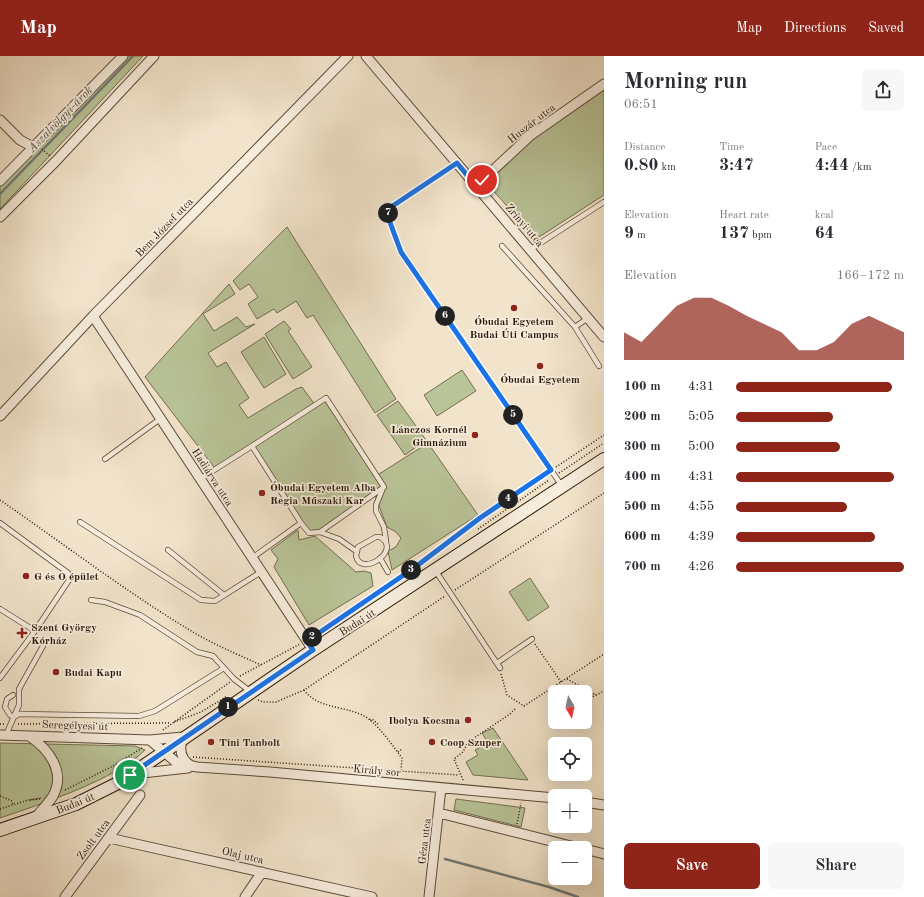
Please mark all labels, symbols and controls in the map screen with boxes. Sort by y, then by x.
text: Map [20,19,57,38]
text: Map [736,21,762,35]
text: Directions [784,21,846,35]
text: Saved [868,21,904,35]
button: share [862,69,904,111]
text: Morning run [624,71,747,93]
water label: Aszalvölgyi-árok [25,83,95,156]
text: 06:51 [624,98,658,111]
street label: Huszár utca [506,102,558,146]
text: Distance [624,142,665,153]
text: Time [719,142,744,153]
text: Pace [815,142,837,153]
text: 0.80 [624,157,658,174]
text: 3:47 [719,157,754,174]
text: 4:44 [815,157,849,174]
text: km [658,162,676,173]
text: /km [849,162,871,173]
pin [465,163,499,197]
icon: check [471,169,493,191]
street label: Bem József utca [134,196,196,260]
street label: Zrínyi utca [503,202,545,250]
pin: 7 [378,203,398,223]
text: 7 [385,207,391,218]
text: Elevation [624,210,669,221]
text: Heart rate [719,210,769,221]
text: kcal [815,210,834,221]
text: 9 [624,225,634,242]
text: 137 [719,225,749,242]
text: 64 [815,225,834,242]
text: m [634,230,646,241]
text: bpm [749,230,772,241]
text: Elevation [624,269,677,282]
text: 166–172 m [837,269,904,282]
marker: Óbudai Egyetem Budai Úti Campus [509,303,519,313]
pin: 6 [435,306,455,326]
text: 6 [442,310,448,321]
place label: Óbudai Egyetem Budai Úti Campus [469,315,559,341]
marker: Óbudai Egyetem [535,361,545,371]
place label: Óbudai Egyetem [500,373,580,386]
text: 100 m [624,380,661,393]
text: 4:31 [688,380,714,393]
pin: 5 [503,405,523,425]
text: 5 [510,409,516,420]
text: 200 m [624,410,661,423]
text: 5:05 [688,410,714,423]
place label: Lánczos Kornél Gimnázium [391,425,468,449]
marker: Lánczos Kornél Gimnázium [470,430,480,440]
text: 300 m [624,440,661,453]
text: 5:00 [688,440,714,453]
street label: Hadiárva utca [189,447,235,509]
text: 400 m [624,470,661,483]
text: 4:31 [688,470,714,483]
place label: Óbudai Egyetem Alba Regia Műszaki Kar [270,481,376,507]
marker: Óbudai Egyetem Alba Regia Műszaki Kar [257,488,267,498]
pin: 4 [498,489,518,509]
text: 4 [505,493,511,504]
text: 500 m [624,500,661,513]
text: 4:55 [688,500,714,513]
text: 600 m [624,530,661,543]
text: 4:39 [688,530,714,543]
pin: 3 [401,560,421,580]
text: 700 m [624,560,661,573]
text: 4:26 [688,560,714,573]
text: 3 [408,564,414,575]
marker: G és O épület [21,571,31,581]
place label: G és O épület [34,572,99,583]
street label: Budai út [338,608,378,639]
place label: Szent György Kórház [31,623,97,647]
marker: Szent György Kórház [16,627,28,639]
pin: 2 [302,627,322,647]
text: 2 [309,631,315,642]
marker: Budai Kapu [51,667,61,677]
place label: Budai Kapu [64,668,122,679]
north arrow [548,685,592,729]
map controls [548,685,592,885]
pin: 1 [218,697,238,717]
text: 1 [225,701,231,712]
marker: Ibolya Kocsma [463,715,473,725]
place label: Ibolya Kocsma [388,716,460,727]
street label: Seregélyesi út [42,720,108,733]
marker: Tini Tanbolt [206,737,216,747]
marker: Coop Szuper [427,737,437,747]
button: locate [548,737,592,781]
place label: Tini Tanbolt [219,738,280,749]
place label: Coop Szuper [440,738,502,749]
pin [113,758,147,792]
icon: arrive [119,764,141,786]
street label: Király sor [353,764,402,779]
button: + [548,789,592,833]
street label: Budai út [55,792,96,817]
street label: Zsolt utca [76,817,113,862]
street label: Géza utca [417,817,434,865]
button: − [548,841,592,885]
button: Save [624,843,760,889]
button: Share [768,843,904,889]
street label: Olaj utca [221,846,265,867]

